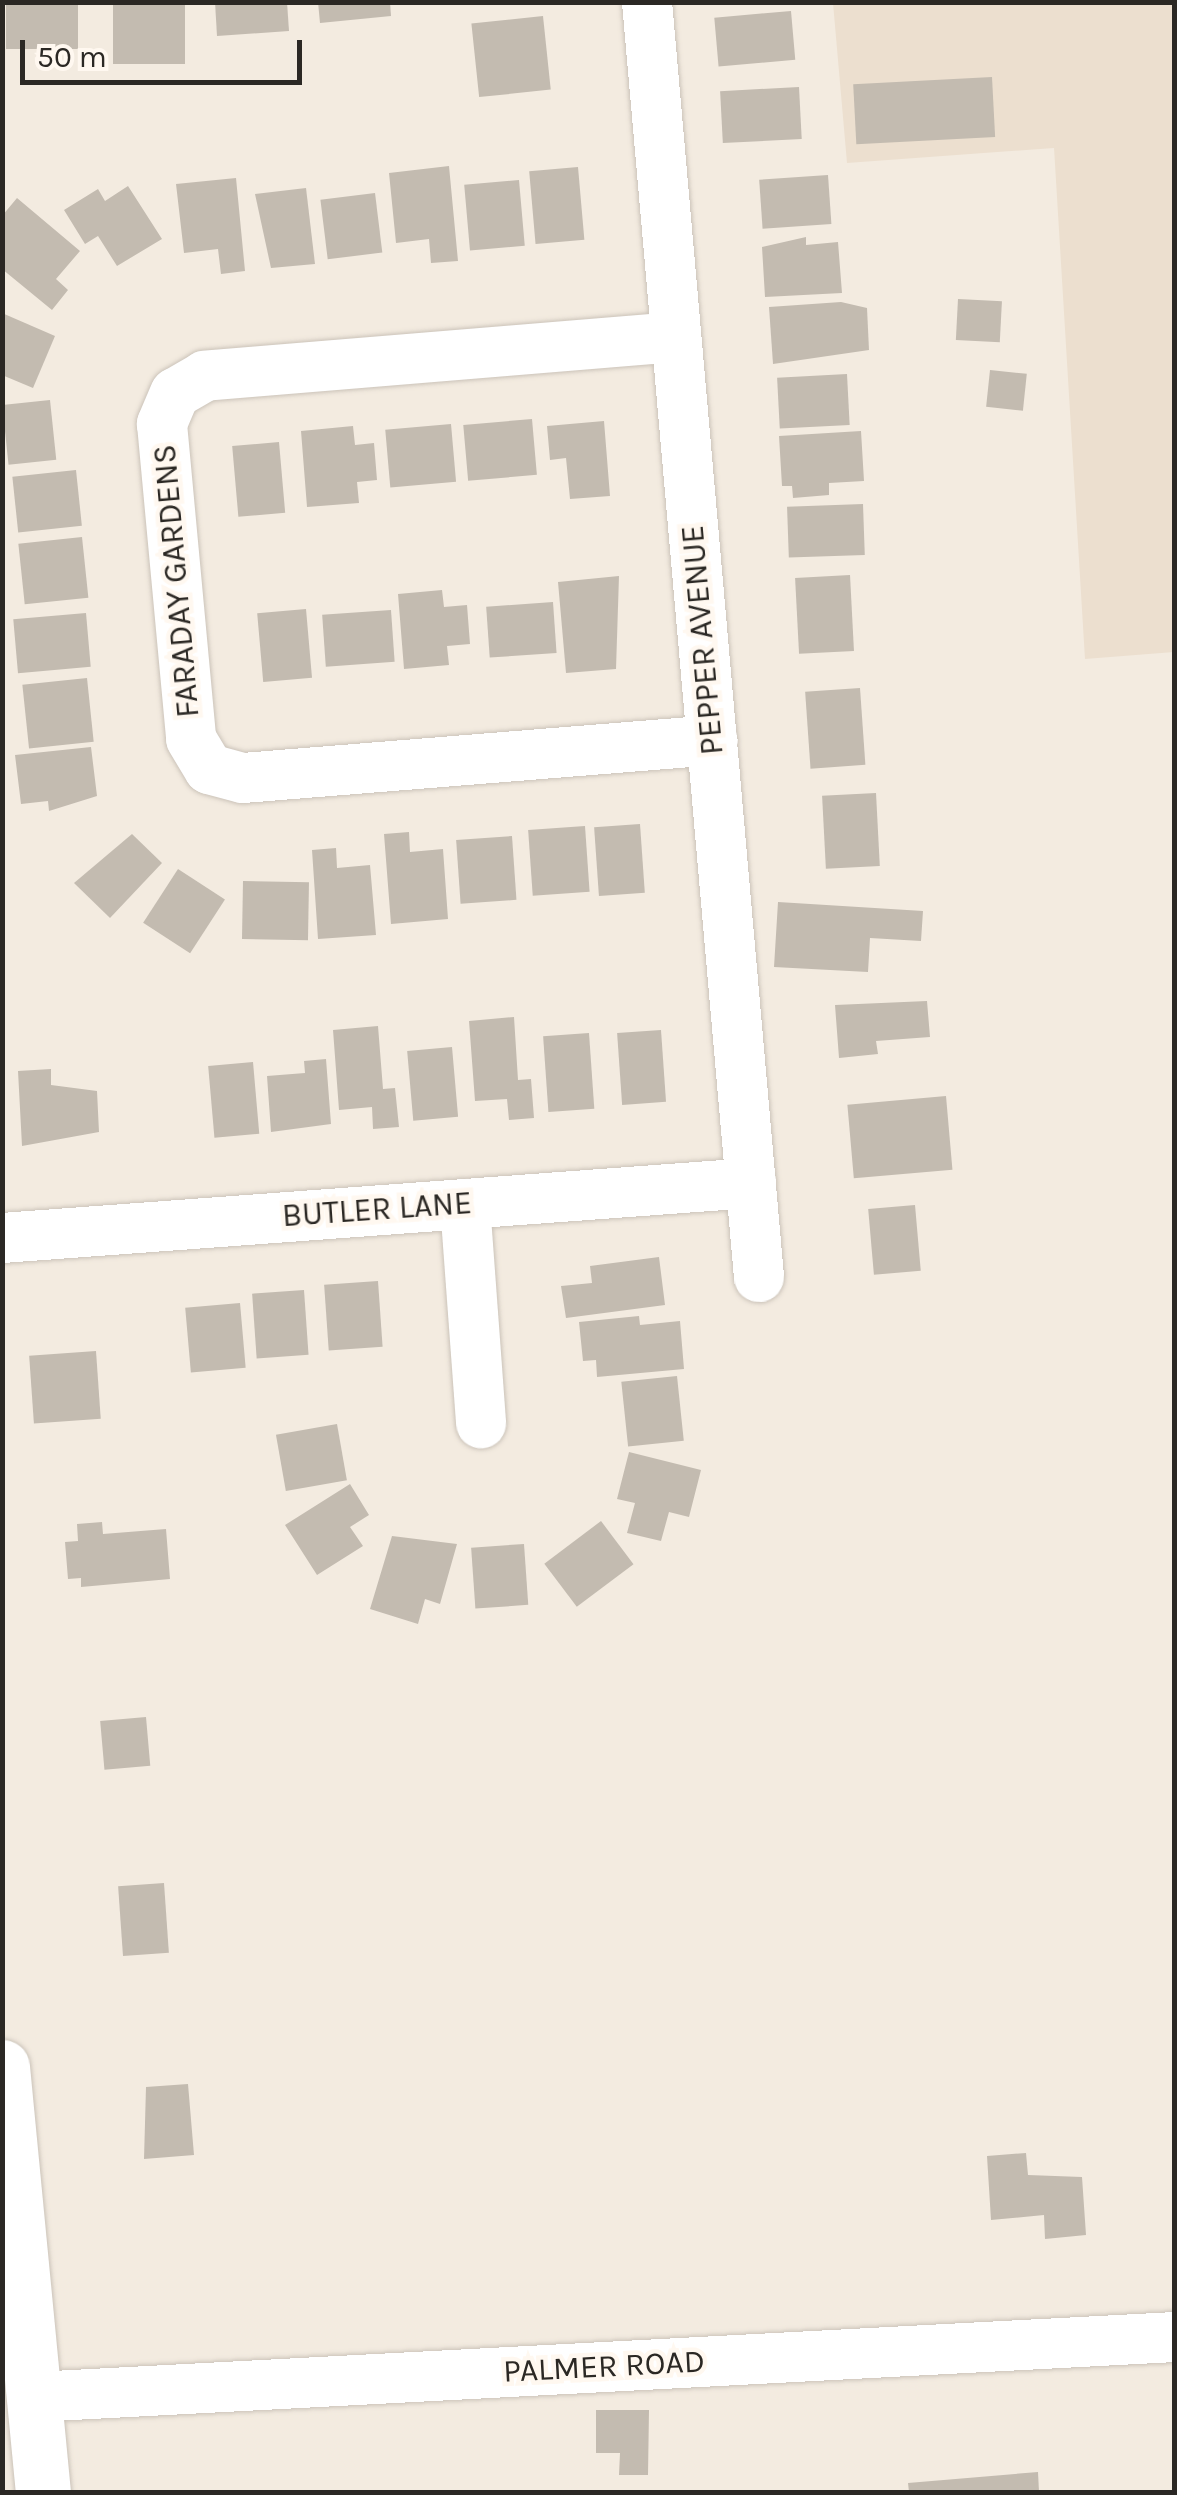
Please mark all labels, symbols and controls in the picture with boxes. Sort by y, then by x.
scale bar [25,20,308,82]
text: 50 m [37,39,107,75]
street label: FARADAY GARDENS [146,443,208,719]
street label: PEPPER AVENUE [674,523,732,757]
street label: BUTLER LANE [281,1184,473,1236]
street label: PALMER ROAD [502,2343,706,2391]

